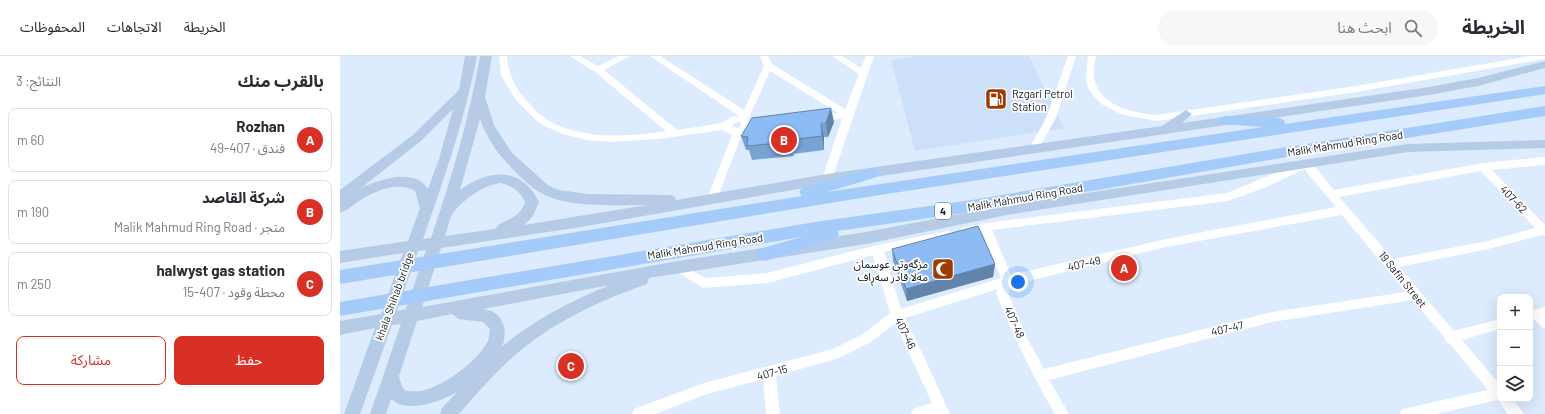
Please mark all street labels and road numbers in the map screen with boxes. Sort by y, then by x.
street label: Malik Mahmud Ring Road [1286,127,1404,159]
street label: Malik Mahmud Ring Road [966,180,1084,214]
street label: 407-62 [1498,182,1530,216]
road number: 4 [935,203,951,219]
street label: Malik Mahmud Ring Road [646,230,764,262]
street label: 19 Safin Street [1376,248,1430,310]
street label: khala Shihab bridge [372,250,416,342]
street label: 407-49 [1066,253,1102,273]
street label: 407-48 [1002,304,1028,340]
street label: 407-46 [893,315,919,351]
street label: 407-47 [1210,318,1244,338]
street label: 407-15 [755,362,789,382]

